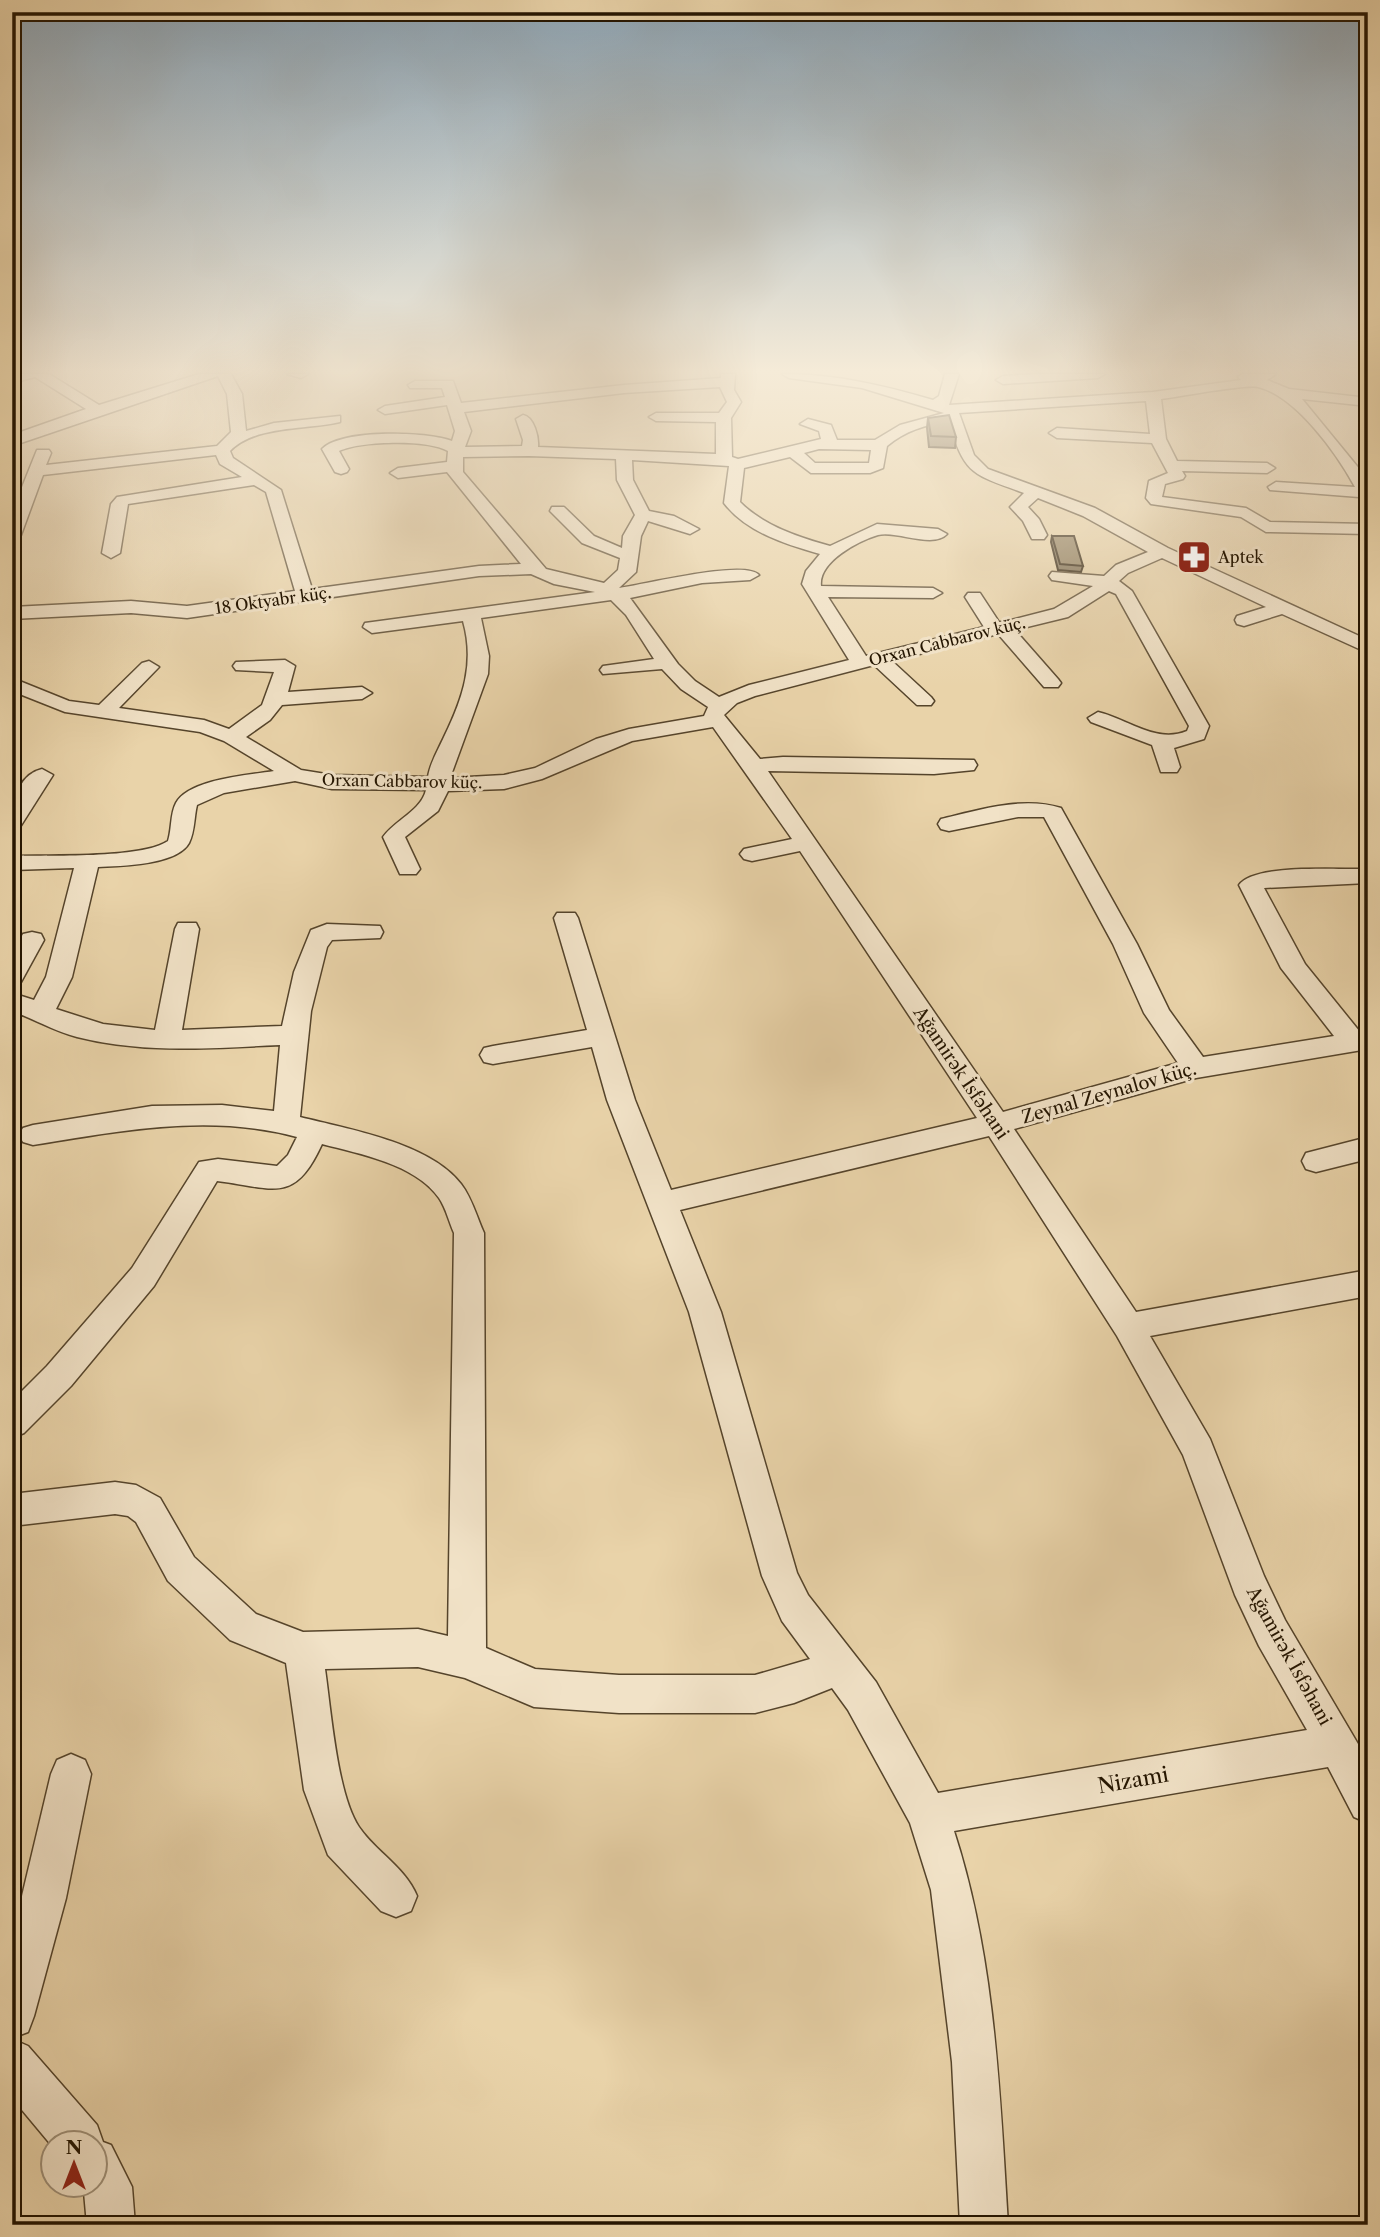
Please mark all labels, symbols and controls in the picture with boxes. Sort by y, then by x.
pharmacy icon: Aptek [1175,538,1213,576]
place label: Aptek [1217,547,1264,567]
street label: 18 Oktyabr küç. [214,582,332,618]
street label: Orxan Cabbarov küç. [867,612,1027,670]
street label: Orxan Cabbarov küç. [322,770,482,792]
street label: Ağamirək İsfəhani [908,1001,1015,1144]
street label: Zeynal Zeynalov küç. [1019,1058,1199,1128]
street label: Ağamirək İsfəhani [1241,1581,1337,1730]
street label: Nizami [1096,1761,1170,1799]
north arrow [38,2128,108,2198]
text: N [66,2136,82,2159]

